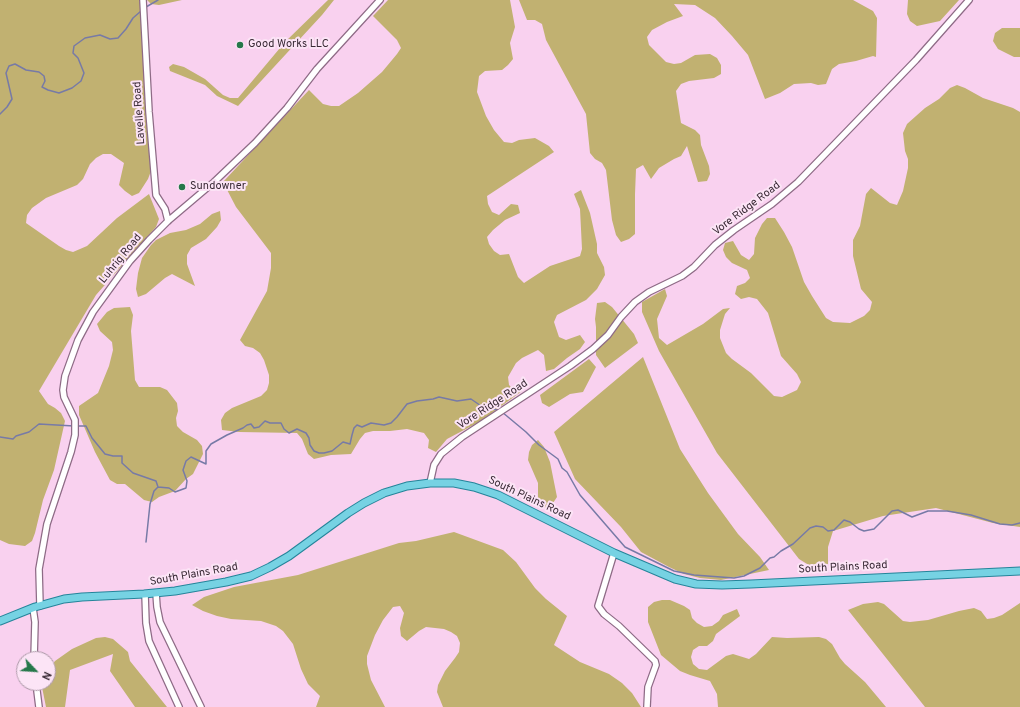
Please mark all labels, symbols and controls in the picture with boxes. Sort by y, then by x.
place label: Good Works LLC [248,38,329,52]
marker: Good Works LLC [235,40,245,50]
street label: Lavelle Road [131,81,149,145]
street label: Vore Ridge Road [711,179,783,239]
place label: Sundowner [190,180,246,194]
marker: Sundowner [177,182,187,192]
street label: Luhrig Road [97,232,145,286]
street label: Vore Ridge Road [455,377,531,433]
street label: South Plains Road [486,474,572,524]
street label: South Plains Road [798,559,888,577]
street label: South Plains Road [149,561,239,589]
north arrow [16,651,56,691]
text: N [38,669,54,682]

